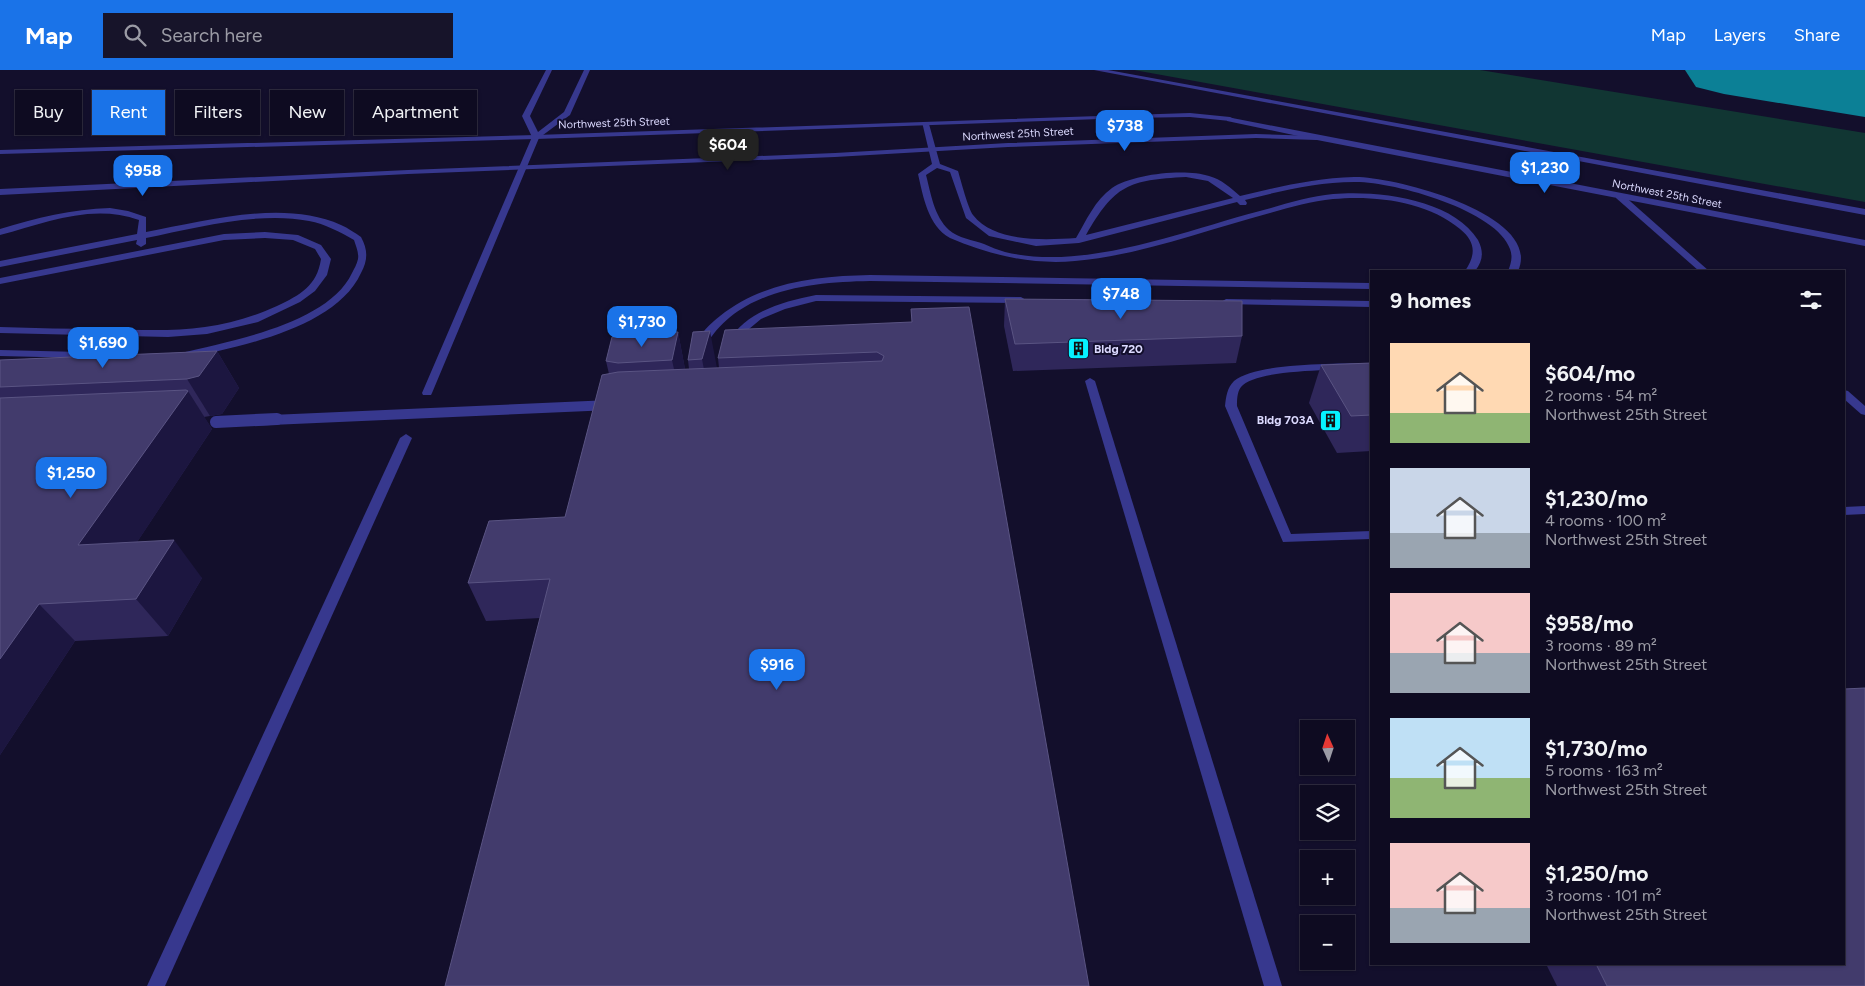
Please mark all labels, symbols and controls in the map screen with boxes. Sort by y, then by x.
search box [103,13,453,58]
text: Map [25,21,73,50]
icon: search [121,21,149,49]
text: Search here [161,24,262,47]
text: Map [1651,24,1686,46]
text: Layers [1714,24,1766,46]
text: Share [1794,24,1840,46]
chip: Buy [15,90,82,135]
chip: Rent [92,90,165,135]
chip: Filters [175,90,260,135]
chip: New [270,90,344,135]
chip: Apartment [354,90,477,135]
pin: $738 [1095,109,1155,152]
street label: Northwest 25th Street [558,115,670,131]
text: $738 [1107,116,1143,135]
street label: Northwest 25th Street [962,125,1074,143]
pin: $604 [698,128,758,171]
text: $604 [709,135,747,154]
pin: $1,230 [1504,152,1586,194]
pin: $958 [113,154,173,197]
text: $1,230 [1521,158,1569,177]
text: $958 [124,161,162,180]
street label: Northwest 25th Street [1611,177,1723,211]
pin: $748 [1091,278,1151,320]
text: $748 [1102,284,1140,303]
icon: filters [1797,286,1825,314]
text: 9 homes [1390,288,1471,313]
pin: $1,730 [601,306,683,348]
text: $1,730 [618,312,666,331]
pin: $1,690 [62,326,144,369]
text: $1,690 [79,333,127,352]
building icon: Bldg 720 [1066,337,1090,361]
place label: Bldg 720 [1094,342,1143,356]
text: $604/mo [1545,361,1635,386]
icon: home [1430,363,1490,423]
text: 2 rooms · 54 m² [1545,386,1657,405]
text: Northwest 25th Street [1545,405,1707,424]
building icon: Bldg 703A [1318,408,1342,432]
place label: Bldg 703A [1257,413,1314,427]
pin: $1,250 [30,456,112,499]
text: $1,250 [47,463,95,482]
text: $1,230/mo [1545,486,1648,511]
icon: home [1430,488,1490,548]
text: 4 rooms · 100 m² [1545,511,1666,530]
text: Northwest 25th Street [1545,530,1707,549]
text: $958/mo [1545,611,1633,636]
icon: home [1430,613,1490,673]
text: 3 rooms · 89 m² [1545,636,1657,655]
pin: $916 [747,648,807,691]
text: $916 [760,655,794,674]
text: Northwest 25th Street [1545,655,1707,674]
north arrow [1300,720,1355,775]
map controls [1300,720,1355,970]
text: $1,730/mo [1545,736,1647,761]
icon: home [1430,738,1490,798]
text: 5 rooms · 163 m² [1545,761,1663,780]
text: Northwest 25th Street [1545,780,1707,799]
button: layers [1300,785,1355,840]
button: + [1300,850,1355,905]
text: $1,250/mo [1545,861,1648,886]
icon: home [1430,863,1490,923]
text: 3 rooms · 101 m² [1545,886,1661,905]
text: Northwest 25th Street [1545,905,1707,924]
button: − [1300,915,1355,970]

